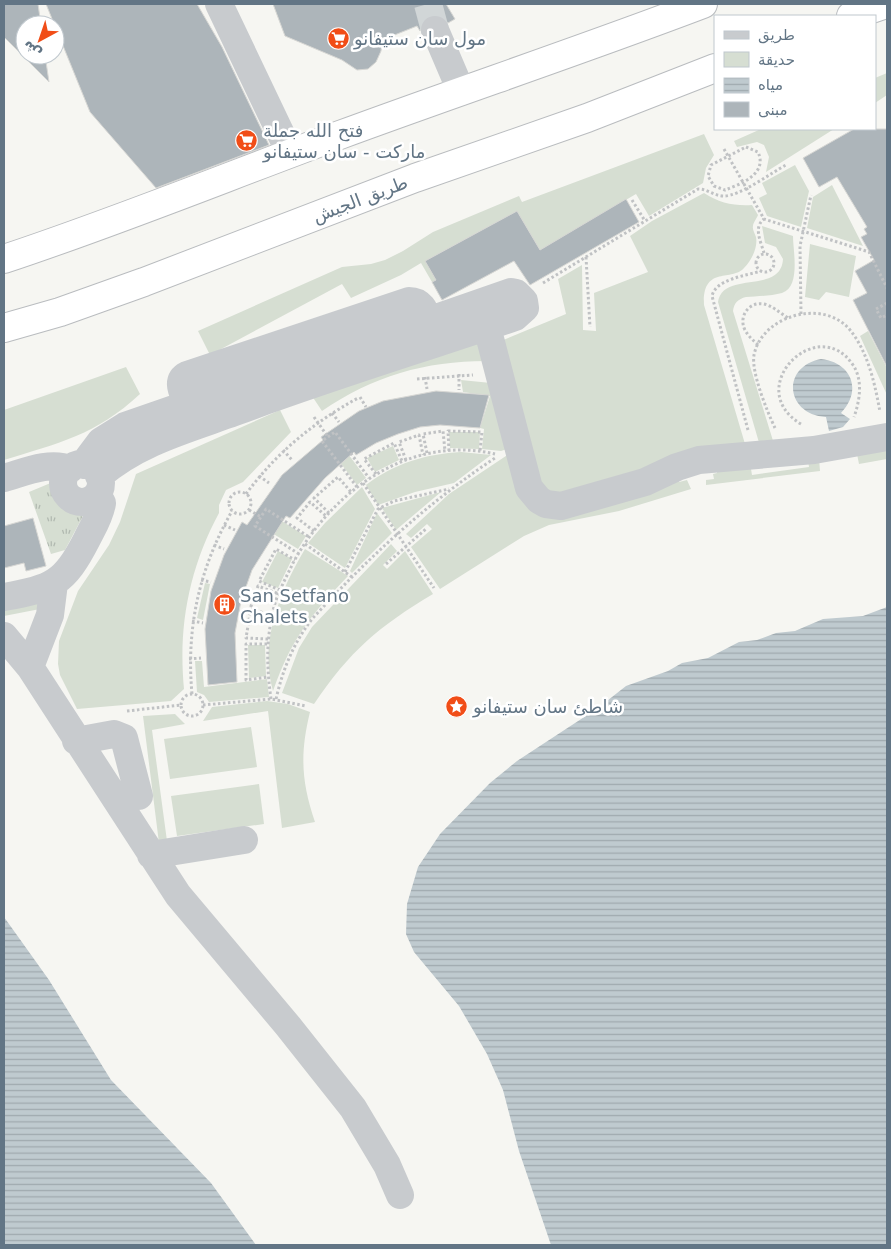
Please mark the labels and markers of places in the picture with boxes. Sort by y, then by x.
supermarket icon: مول سان ستيفانو [326,26,350,50]
place label: مول سان ستيفانو [353,28,486,50]
place label: فتح الله جملة ماركت - سان ستيفانو [262,120,425,163]
supermarket icon: فتح الله جملة ماركت - سان ستيفانو [235,128,259,152]
place label: San Setfano Chalets [240,585,349,627]
building icon: San Setfano Chalets [212,593,236,617]
place icon: شاطئ سان ستيفانو [445,694,469,718]
place label: شاطئ سان ستيفانو [472,696,623,718]

